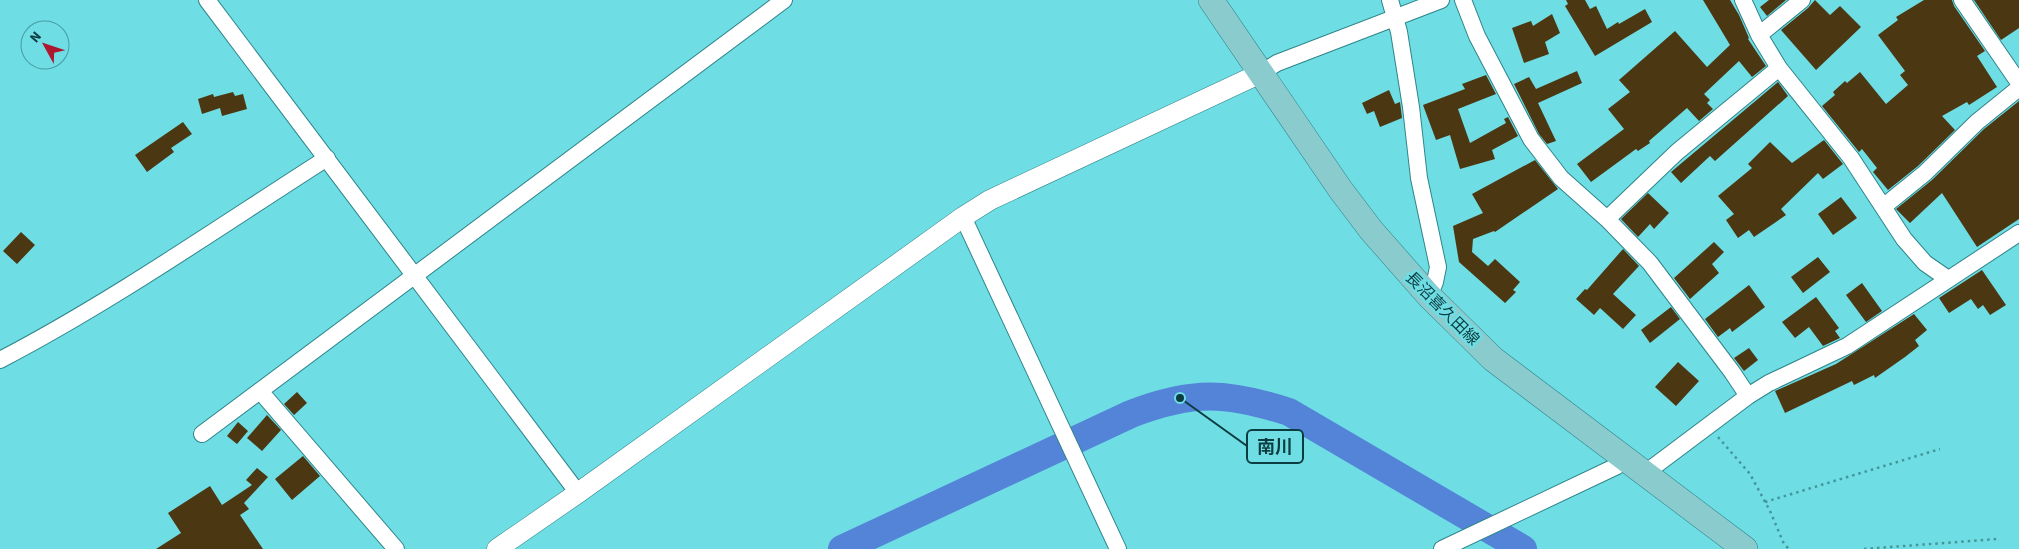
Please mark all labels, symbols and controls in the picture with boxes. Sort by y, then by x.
north arrow [20,20,70,70]
text: N [25,27,46,47]
street label: 長沼喜久田線 [1401,267,1484,350]
callout: 南川 [1247,430,1303,463]
text: 南川 [1257,435,1293,460]

